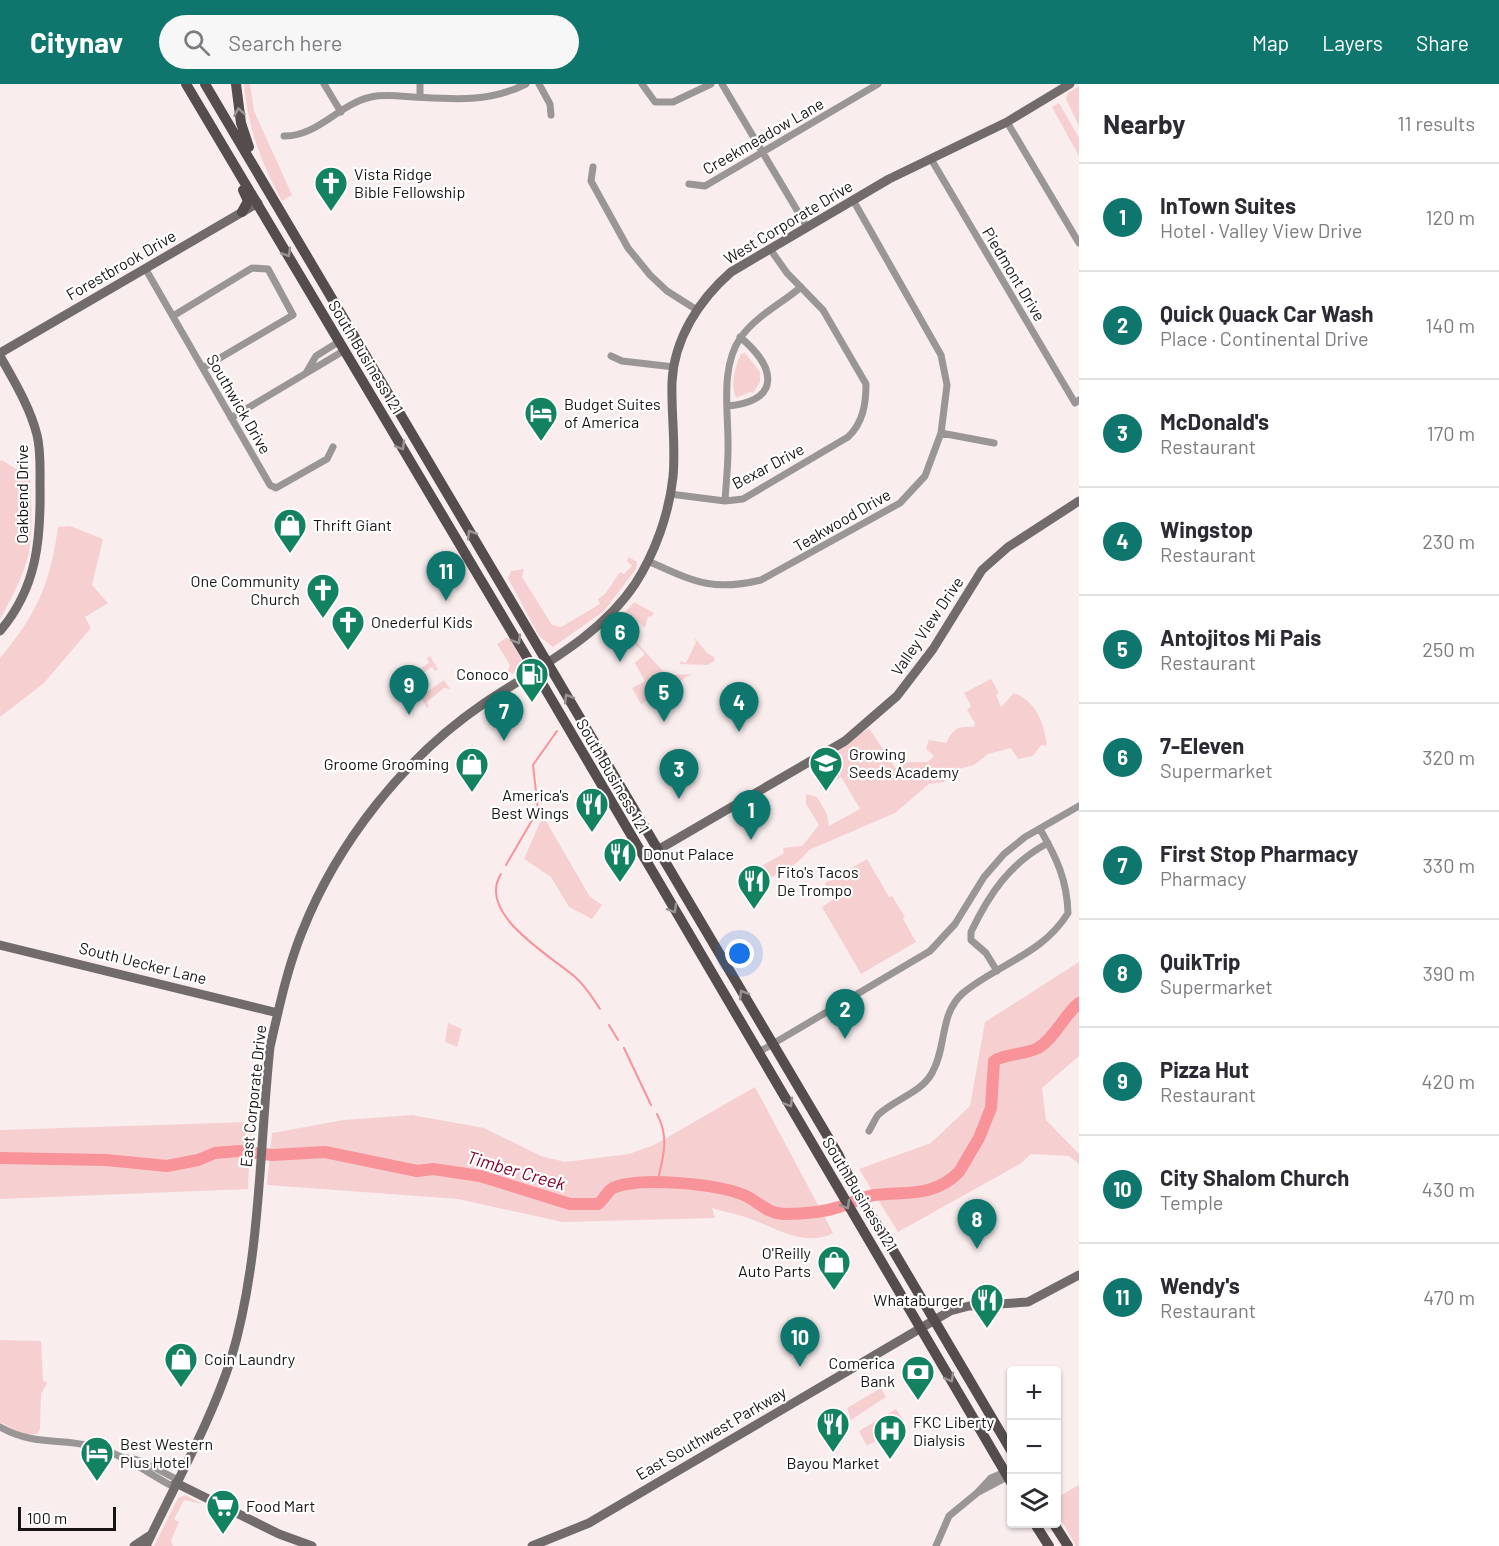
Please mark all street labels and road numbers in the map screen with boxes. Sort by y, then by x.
street label: Creekmeadow Lane [699,93,827,178]
street label: West Corporate Drive [720,176,856,268]
street label: Piedmont Drive [979,223,1050,324]
street label: Forestbrook Drive [62,225,179,304]
street label: South Business 121 [325,296,408,417]
street label: Southwick Drive [203,351,276,457]
street label: Bexar Drive [729,439,807,492]
street label: Oakbend Drive [12,444,31,544]
street label: Teakwood Drive [790,484,894,555]
street label: Valley View Drive [886,573,967,679]
street label: South Business 121 [573,715,654,836]
street label: South Uecker Lane [77,937,209,988]
street label: East Corporate Drive [236,1024,269,1168]
street label: South Business 121 [819,1133,902,1254]
street label: East Southwest Parkway [632,1382,790,1483]

